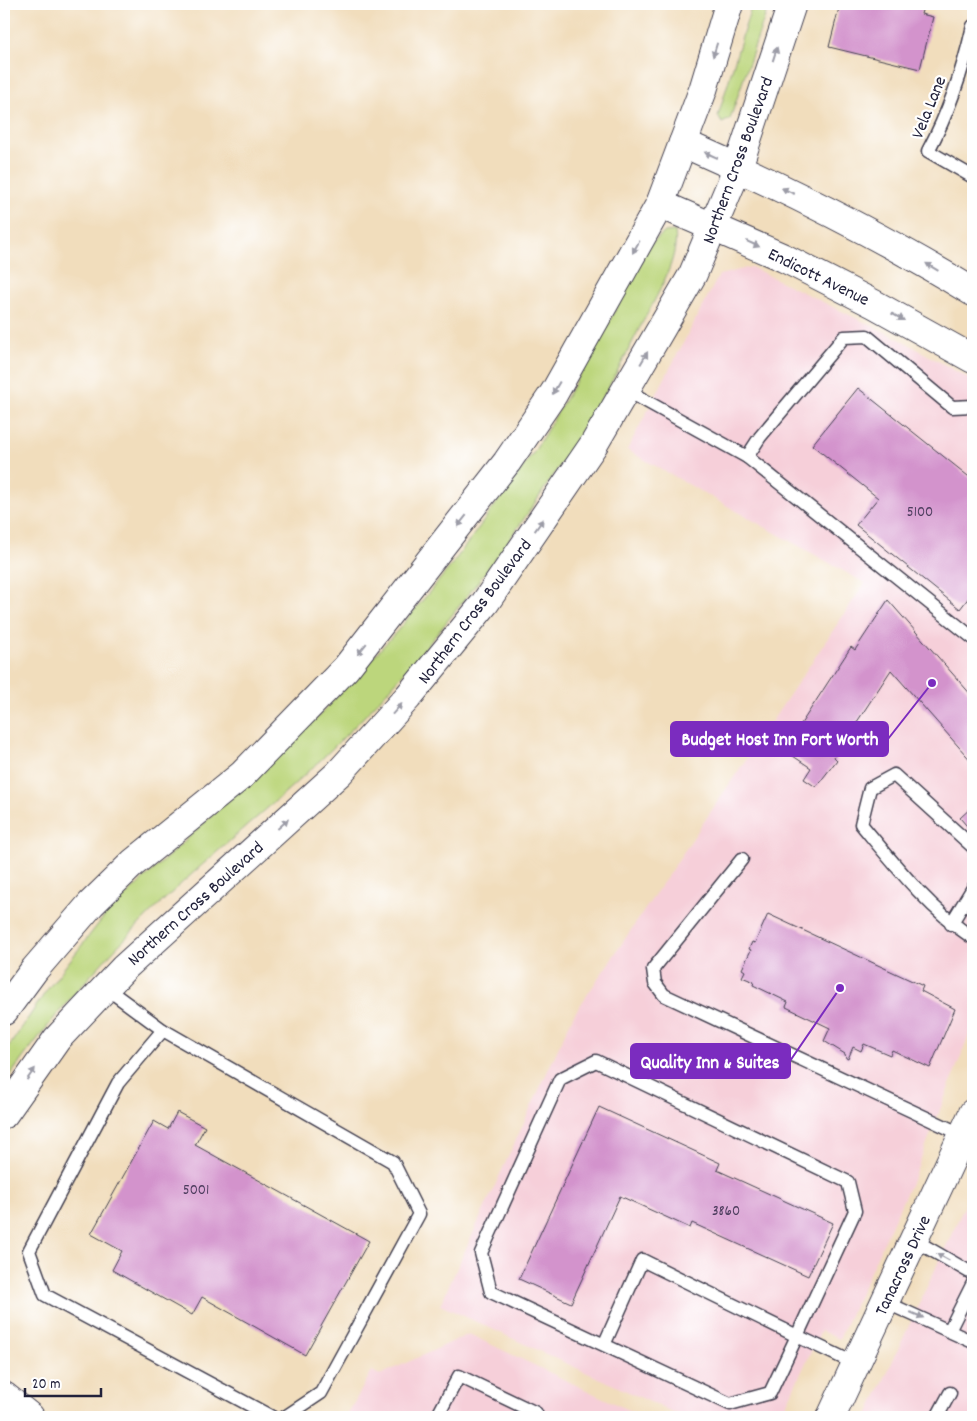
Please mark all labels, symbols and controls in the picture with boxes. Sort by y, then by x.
one-way arrow [711,43,719,58]
one-way arrow [772,47,779,62]
street label: Vela Lane [906,73,954,143]
street label: Northern Cross Boulevard [698,74,781,248]
one-way arrow [704,151,718,159]
one-way arrow [781,187,795,195]
one-way arrow [631,240,640,253]
one-way arrow [746,240,760,248]
street label: Endicott Avenue [763,243,873,314]
one-way arrow [925,262,938,271]
one-way arrow [890,313,905,321]
one-way arrow [640,352,649,365]
one-way arrow [552,381,560,396]
house number: 5100 [907,502,933,524]
one-way arrow [457,514,467,528]
one-way arrow [534,518,544,532]
street label: Northern Cross Boulevard [413,535,539,690]
one-way arrow [356,642,367,655]
one-way arrow [392,703,403,716]
callout: Budget Host Inn Fort Worth [671,722,888,756]
text: Budget Host Inn Fort Worth [682,728,879,755]
one-way arrow [276,818,288,830]
street label: Northern Cross Boulevard [123,837,270,973]
callout: Quality Inn & Suites [631,1044,790,1078]
text: Quality Inn & Suites [640,1051,780,1078]
one-way arrow [26,1068,37,1081]
house number: 5001 [183,1180,209,1202]
house number: 3860 [712,1201,740,1223]
street label: Tanacross Drive [870,1212,939,1320]
one-way arrow [936,1253,951,1261]
one-way arrow [910,1312,924,1320]
scale bar [25,1366,101,1398]
text: 20 m [32,1374,60,1396]

